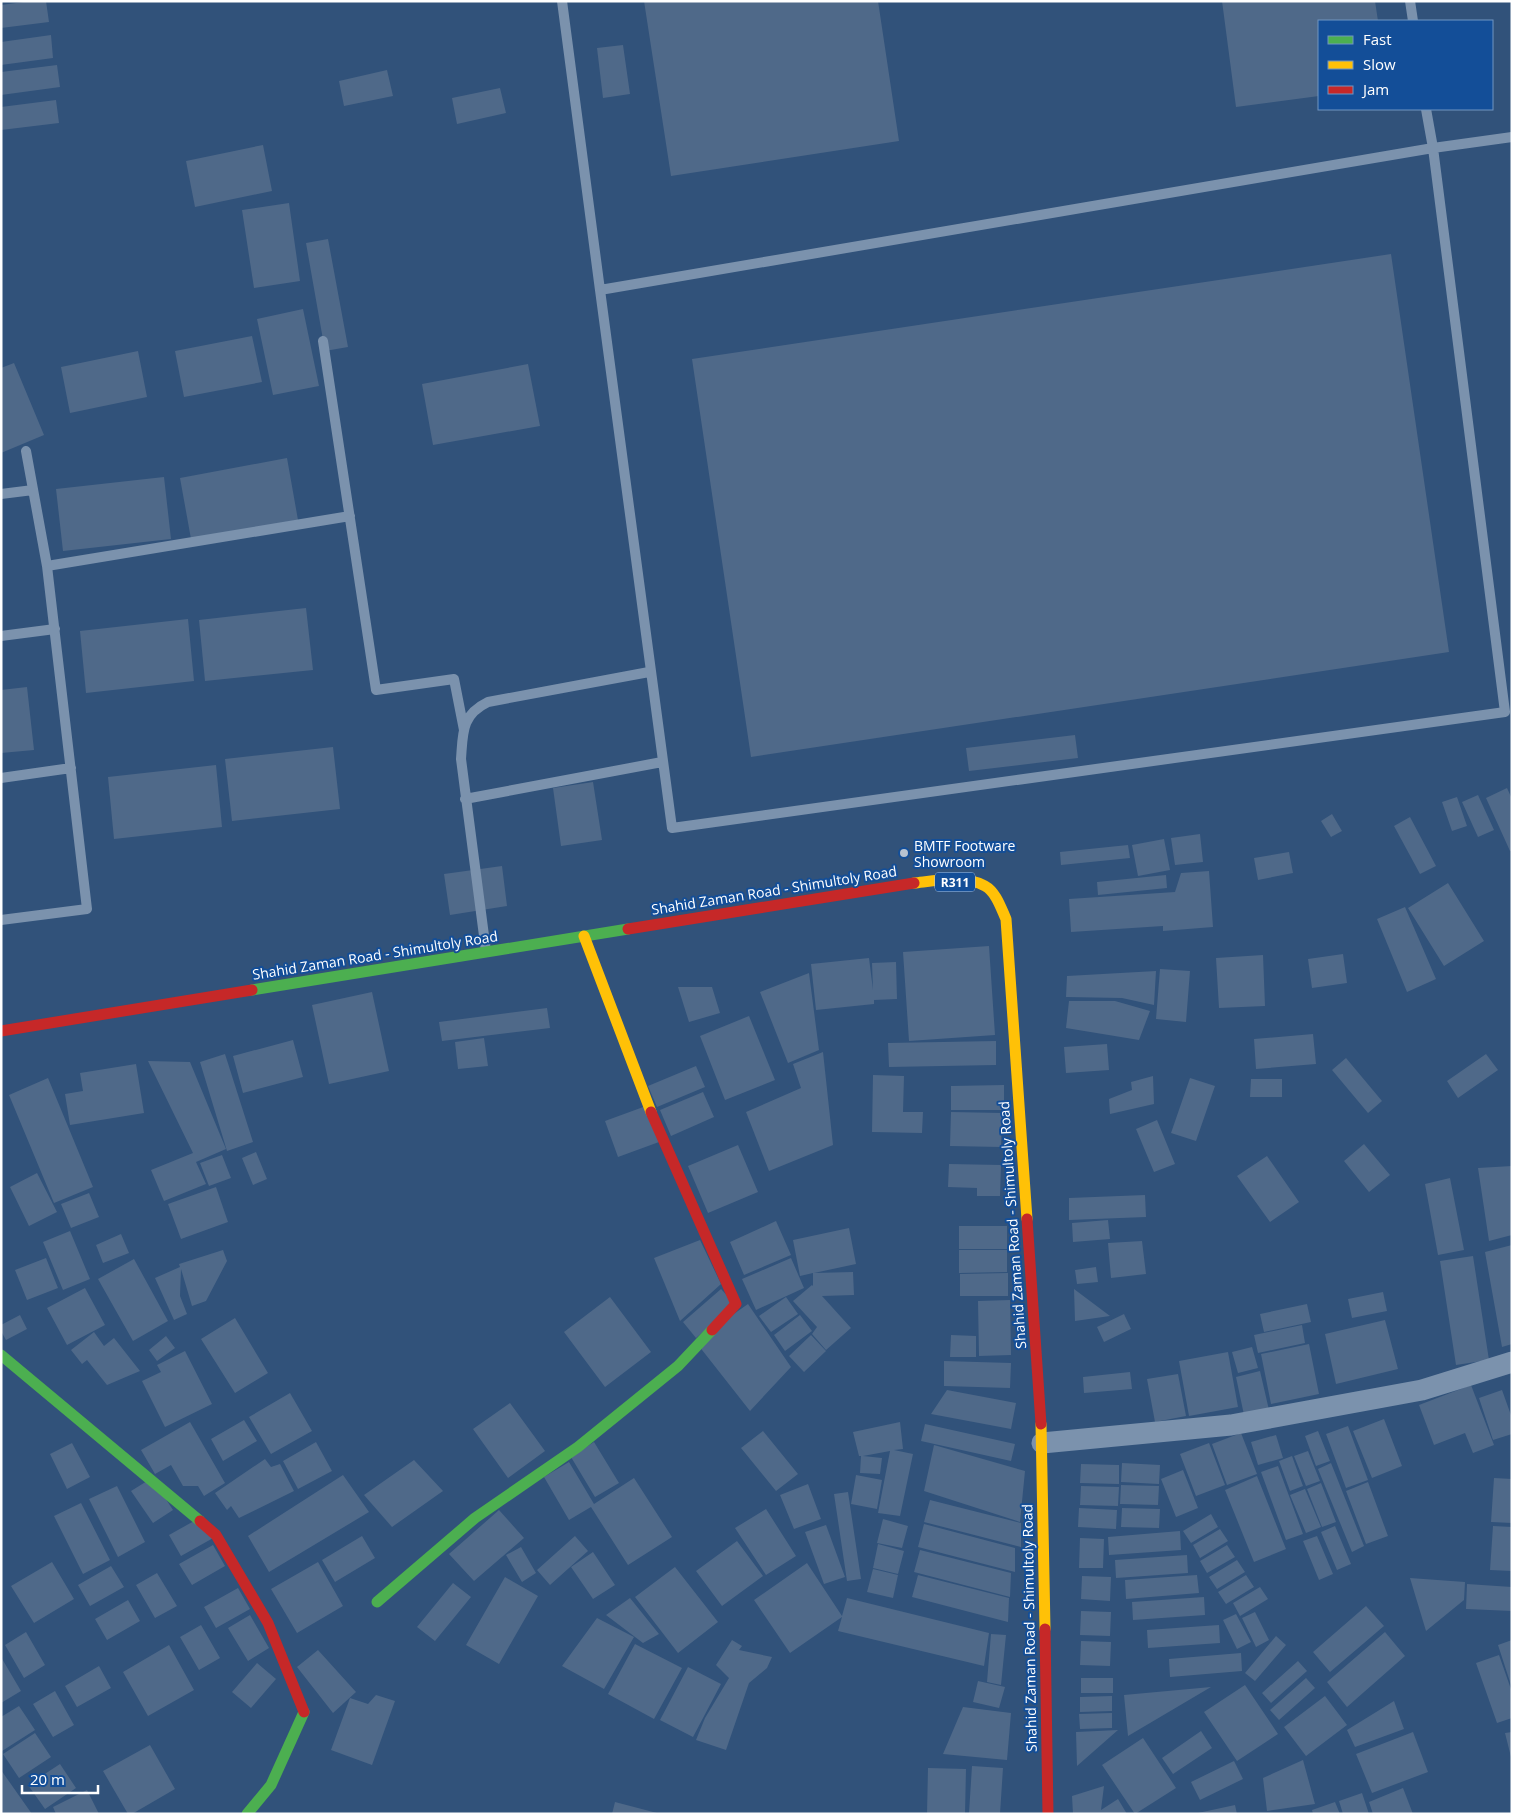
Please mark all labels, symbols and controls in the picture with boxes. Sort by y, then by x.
legend [1318,20,1493,110]
text: Fast [1363,29,1392,49]
text: Slow [1363,54,1396,74]
text: Jam [1361,79,1389,99]
place label: BMTF Footware Showroom [914,836,1016,871]
marker: BMTF Footware Showroom [898,847,910,859]
street label: Shahid Zaman Road - Shimultoly Road [650,861,898,919]
road number: R311 [935,872,975,892]
street label: Shahid Zaman Road - Shimultoly Road [251,926,499,984]
street label: Shahid Zaman Road - Shimultoly Road [994,1101,1030,1349]
street label: Shahid Zaman Road - Shimultoly Road [1017,1504,1041,1752]
scale bar [22,1762,99,1794]
text: 20 m [30,1769,65,1789]

